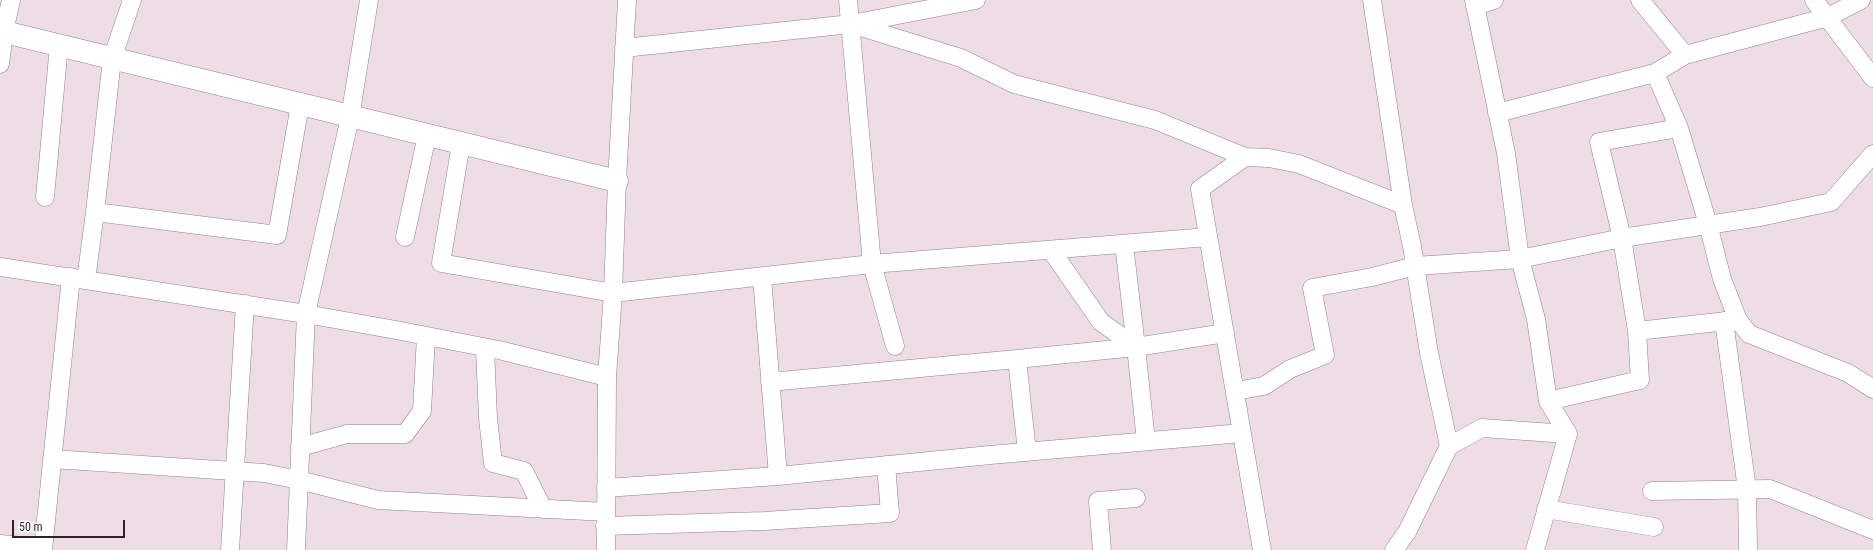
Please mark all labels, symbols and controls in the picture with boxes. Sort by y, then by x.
scale bar [14,512,127,538]
text: 50 m [19,520,43,534]

